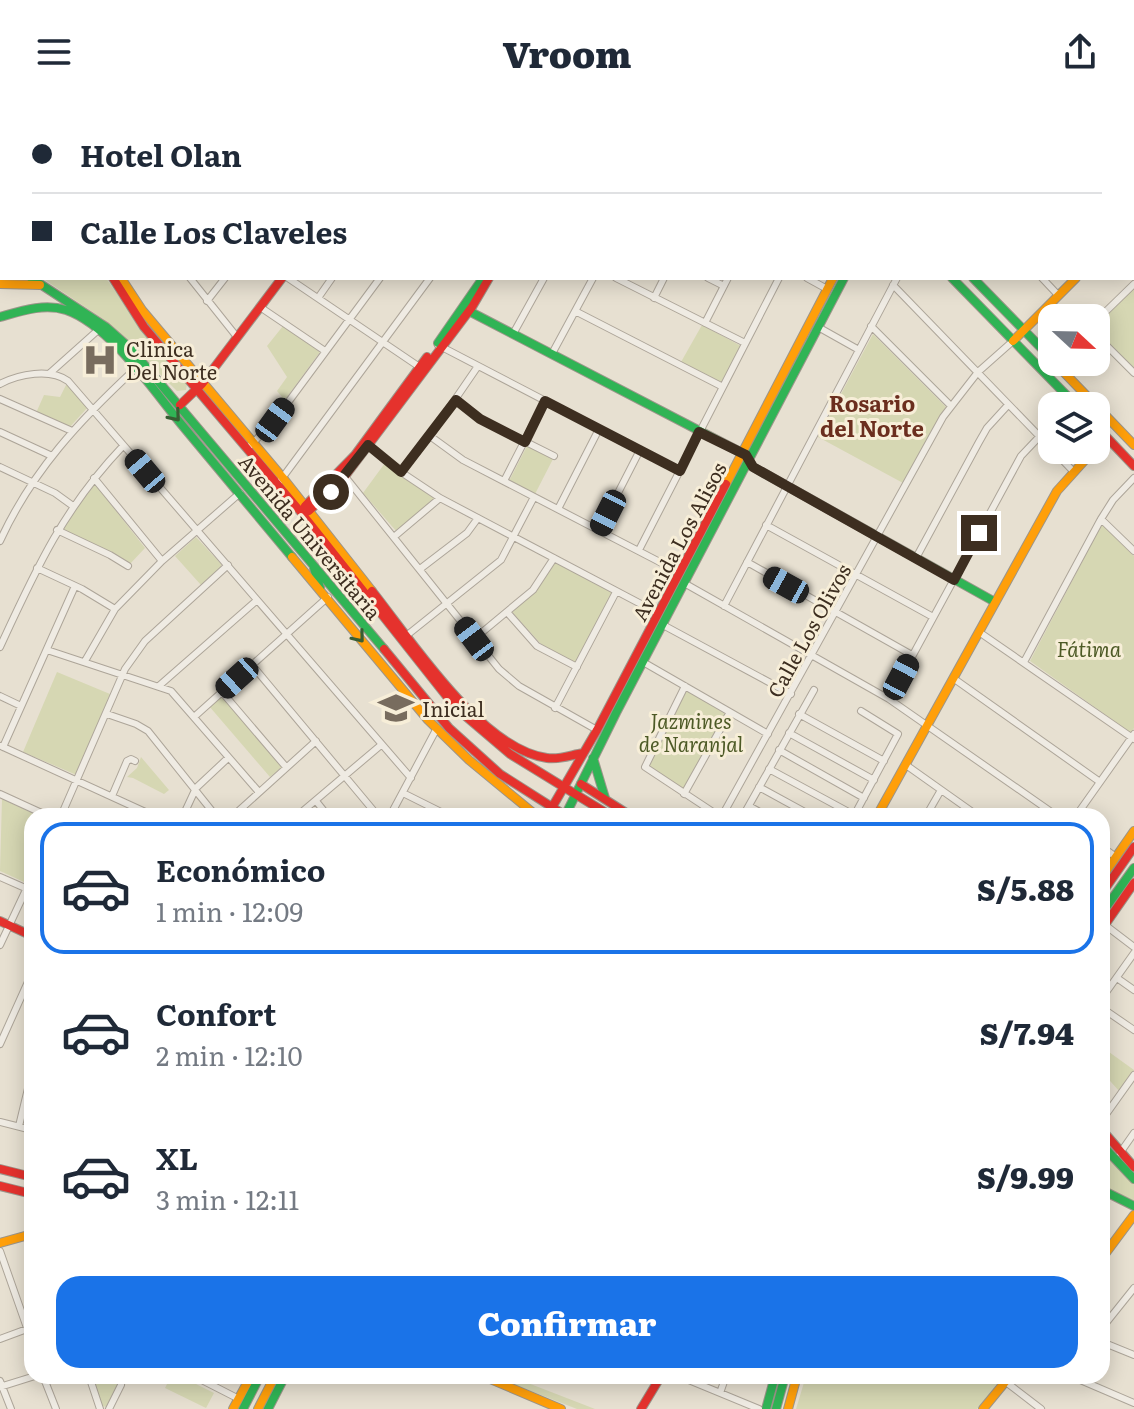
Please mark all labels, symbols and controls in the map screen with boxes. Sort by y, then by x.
text: Vroom [503,26,631,79]
icon: menu [32,30,76,74]
icon: share [1058,30,1102,74]
text: Hotel Olan [80,132,242,176]
text: Calle Los Claveles [80,209,347,253]
north arrow [1038,304,1110,376]
map controls [1038,304,1110,464]
place label: Clinica Del Norte [126,333,217,386]
hospital icon: Clinica Del Norte [81,341,119,379]
district label: Rosario del Norte [820,386,924,444]
button: layers [1038,392,1110,464]
car [251,394,299,446]
one-way arrow [165,407,179,421]
car [120,445,170,497]
street label: Avenida Universitaria [233,447,389,625]
street label: Avenida Los Alisos [623,456,733,626]
route start [313,474,349,510]
car [586,486,630,540]
route end [961,515,997,551]
street label: Calle Los Olivos [759,558,857,702]
car [759,563,813,607]
car [450,613,498,665]
one-way arrow [350,628,364,643]
park label: Fátima [1057,633,1122,663]
car [879,650,923,704]
car [211,653,263,703]
school or university icon: Inicial [377,689,415,727]
place label: Inicial [422,693,484,723]
park label: Jazmines de Naranjal [639,705,744,758]
text: Económico [156,847,325,891]
icon: car [60,852,132,924]
text: S/5.88 [977,866,1074,910]
text: 1 min · 12:09 [156,891,303,930]
text: Confort [156,991,277,1035]
icon: car [60,996,132,1068]
text: S/7.94 [980,1010,1074,1054]
text: 2 min · 12:10 [156,1035,303,1074]
text: XL [156,1135,198,1179]
icon: car [60,1140,132,1212]
text: S/9.99 [977,1154,1074,1198]
text: 3 min · 12:11 [156,1179,299,1218]
button: Confirmar [56,1276,1078,1368]

